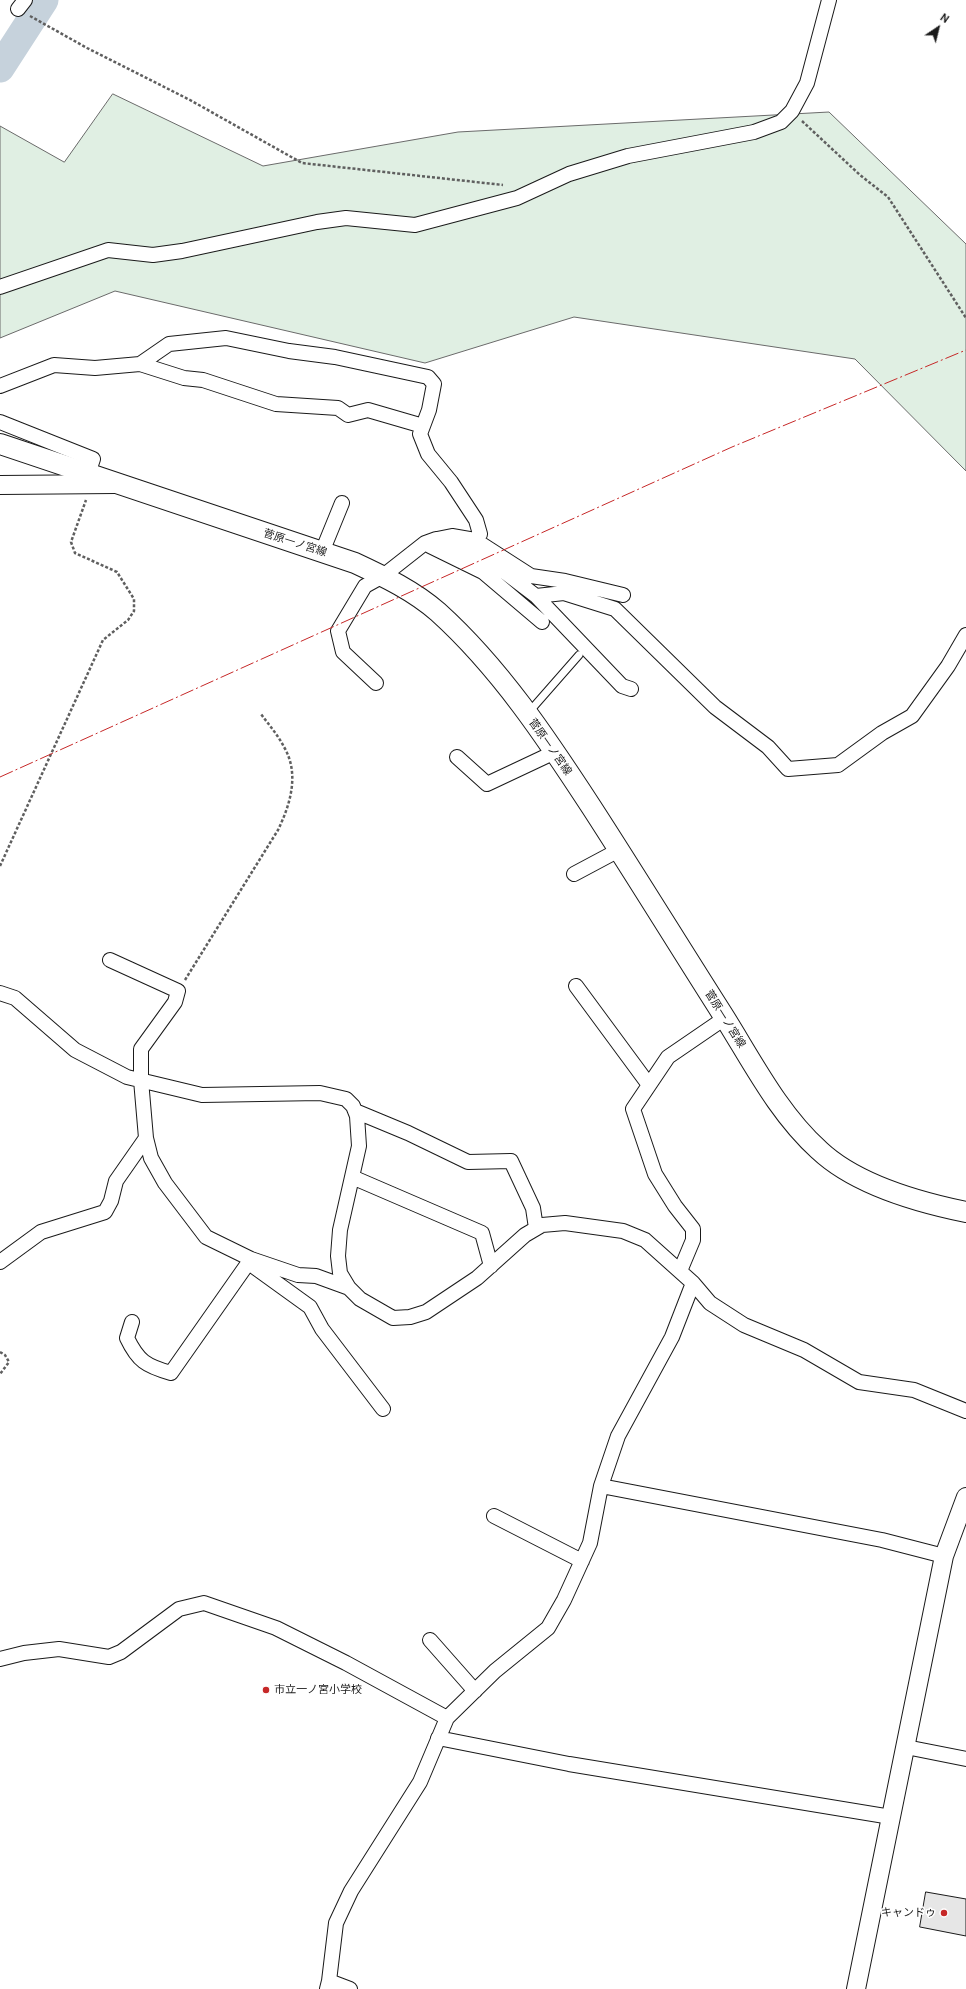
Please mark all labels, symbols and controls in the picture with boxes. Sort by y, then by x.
north arrow [918,8,958,48]
text: N [938,10,952,26]
street label: 菅原一ノ宮線 [262,527,328,559]
street label: 菅原一ノ宮線 [526,716,574,778]
street label: 菅原一ノ宮線 [702,988,748,1050]
place label: 市立一ノ宮小学校 [274,1683,362,1697]
marker: 市立一ノ宮小学校 [261,1685,271,1695]
place label: キャンドゥ [881,1906,936,1920]
marker: キャンドゥ [939,1908,949,1918]

